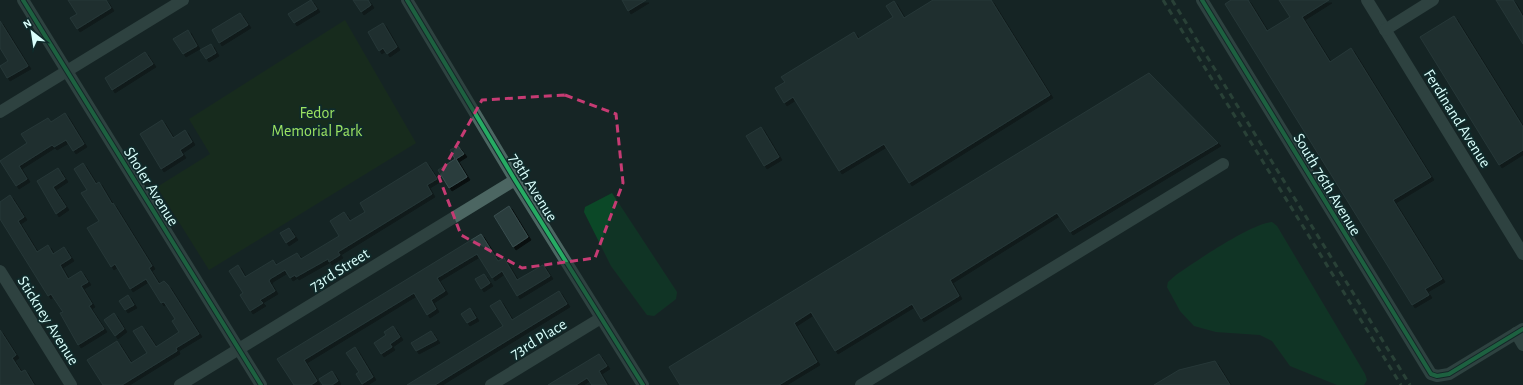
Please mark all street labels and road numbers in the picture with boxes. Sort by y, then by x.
street label: Ferdinand Avenue [1421,67,1494,170]
street label: South 76th Avenue [1290,131,1364,238]
street label: Sholer Avenue [121,144,182,229]
street label: 78th Avenue [506,151,560,224]
street label: 73rd Street [307,245,372,294]
street label: Stickney Avenue [14,273,82,368]
street label: 73rd Place [508,316,569,362]

